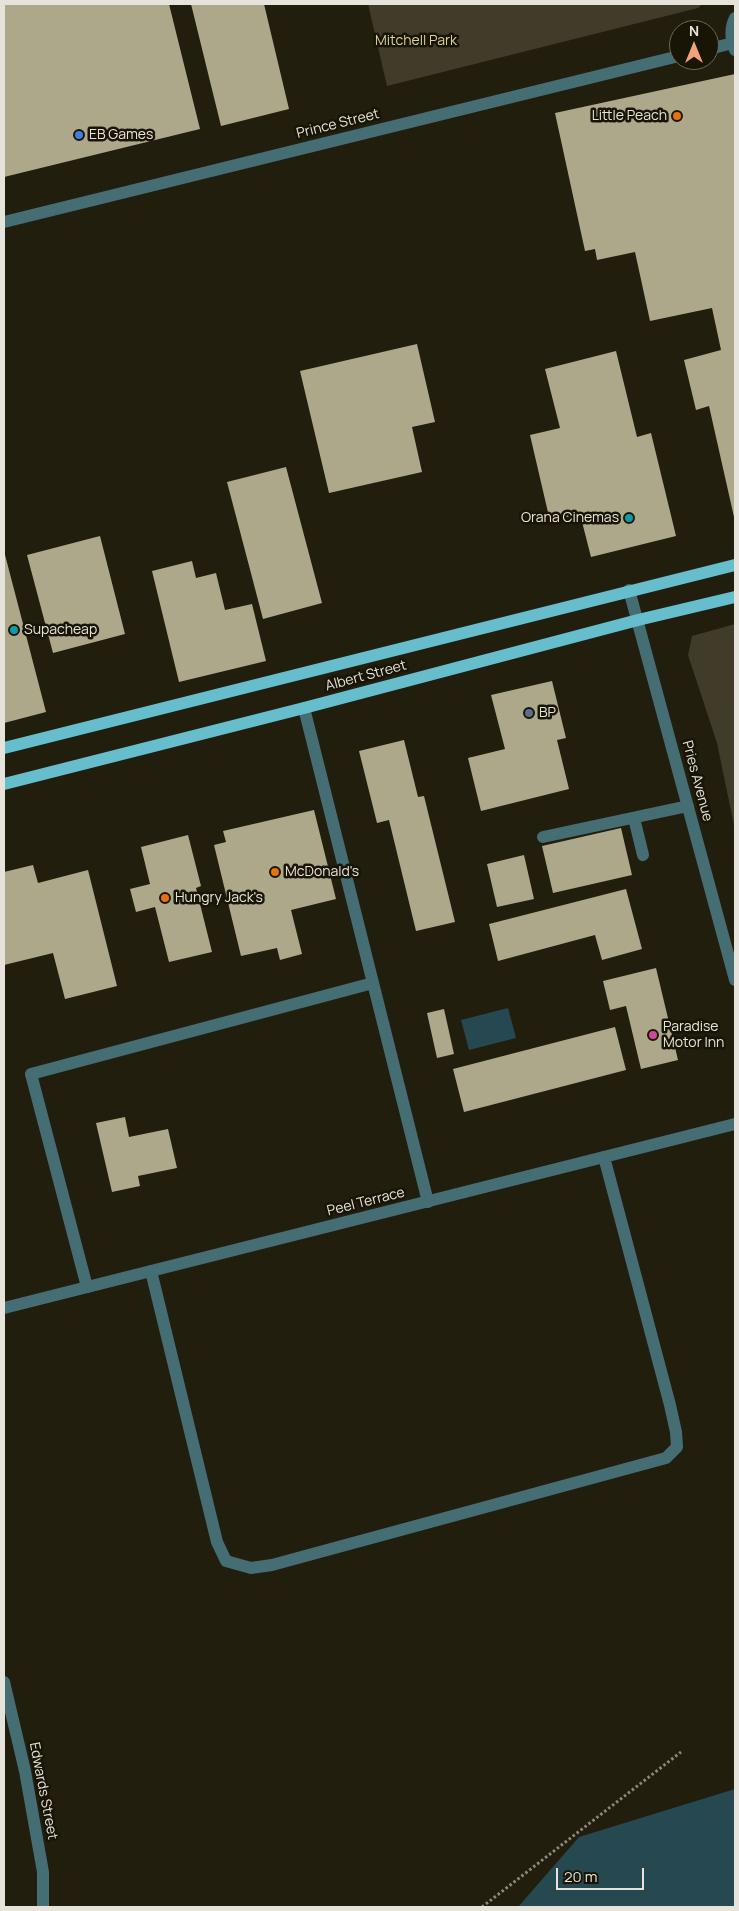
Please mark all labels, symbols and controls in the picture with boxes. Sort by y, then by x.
north arrow [669,20,719,70]
text: N [689,21,699,40]
park label: Mitchell Park [375,33,457,49]
street label: Prince Street [295,106,381,142]
place label: Little Peach [592,108,667,124]
marker: Little Peach [671,110,683,122]
place label: EB Games [89,127,153,143]
marker: EB Games [73,129,85,141]
place label: Orana Cinemas [521,510,619,526]
marker: Orana Cinemas [623,512,635,524]
place label: Supacheap [24,622,97,638]
marker: Supacheap [8,624,20,636]
street label: Albert Street [324,657,408,695]
place label: BP [539,705,556,721]
marker: BP [523,707,535,719]
street label: Pries Avenue [678,739,716,823]
place label: McDonald's [285,864,359,880]
marker: McDonald's [269,866,281,878]
place label: Hungry Jack's [175,890,263,906]
marker: Hungry Jack's [159,892,171,904]
place label: Paradise Motor Inn [663,1019,724,1052]
marker: Paradise Motor Inn [647,1029,659,1041]
street label: Peel Terrace [325,1184,407,1220]
street label: Edwards Street [25,1741,61,1841]
scale bar [559,1858,646,1890]
text: 20 m [564,1866,597,1887]

